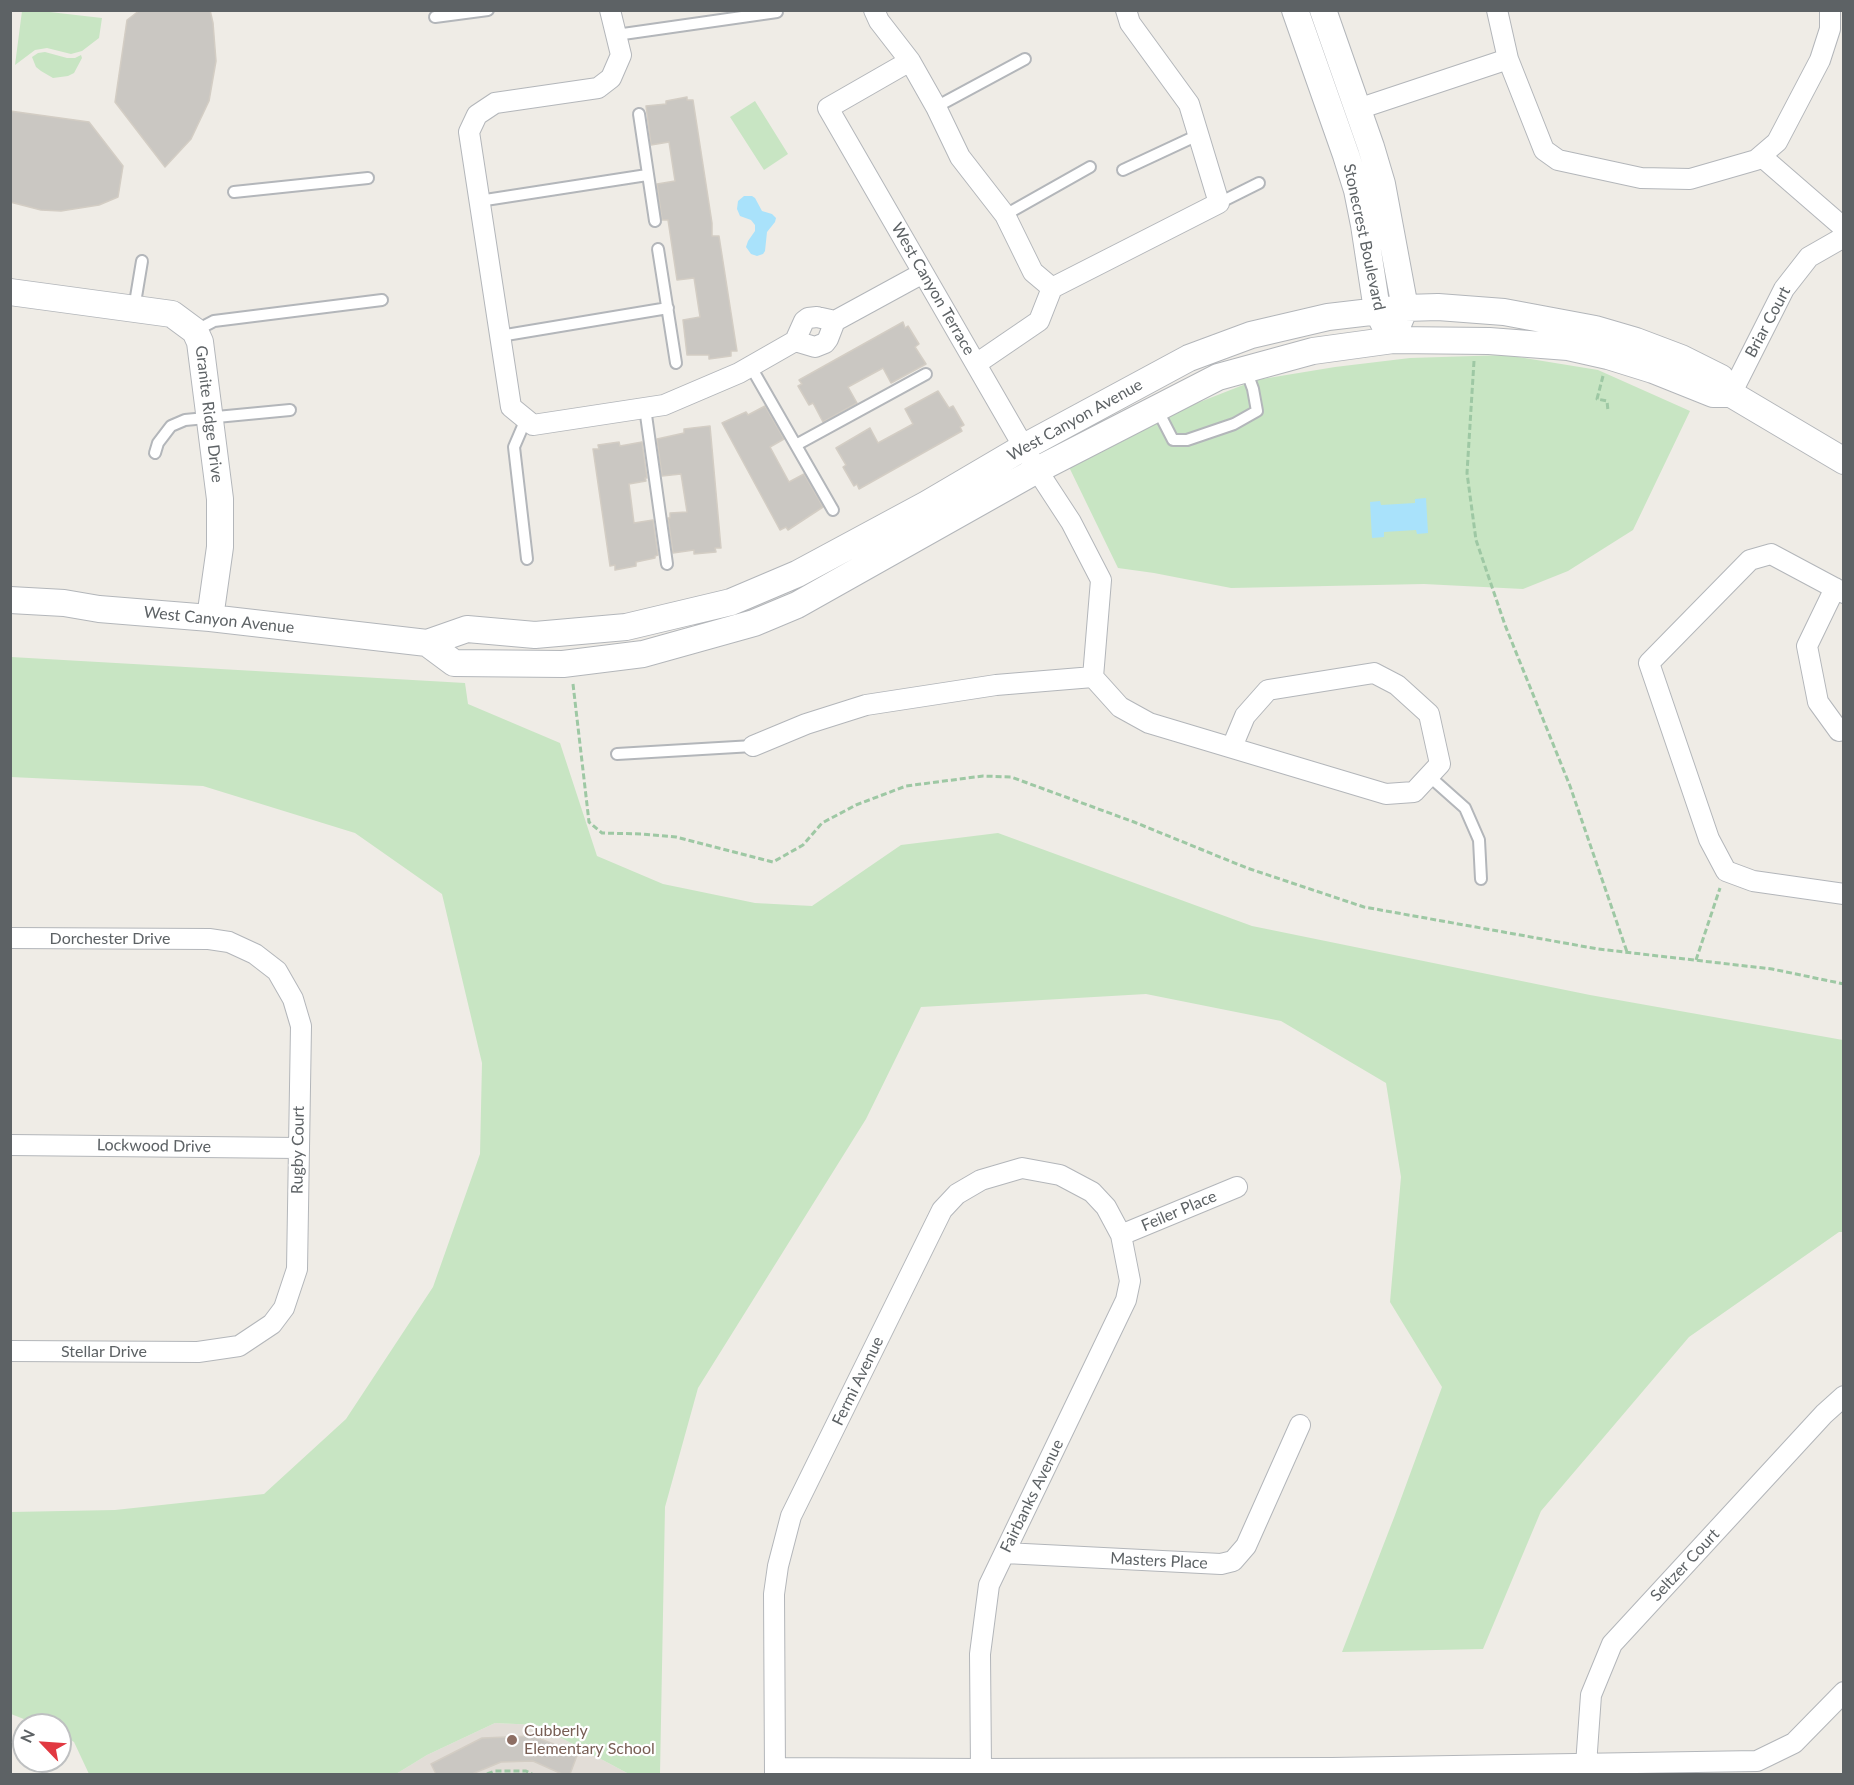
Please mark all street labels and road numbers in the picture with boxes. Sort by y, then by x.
street label: Stonecrest Boulevard [1339,162,1389,312]
street label: West Canyon Terrace [887,219,979,359]
street label: Briar Court [1741,283,1795,361]
street label: Granite Ridge Drive [191,344,227,484]
street label: West Canyon Avenue [1004,375,1146,465]
street label: West Canyon Avenue [143,603,295,637]
street label: Dorchester Drive [50,929,170,949]
street label: Rugby Court [288,1106,308,1194]
street label: Lockwood Drive [97,1135,211,1157]
street label: Feiler Place [1138,1187,1220,1235]
street label: Fermi Avenue [828,1333,888,1429]
street label: Stellar Drive [61,1342,147,1362]
street label: Fairbanks Avenue [996,1436,1068,1556]
street label: Seltzer Court [1647,1525,1723,1605]
street label: Masters Place [1110,1549,1208,1573]

